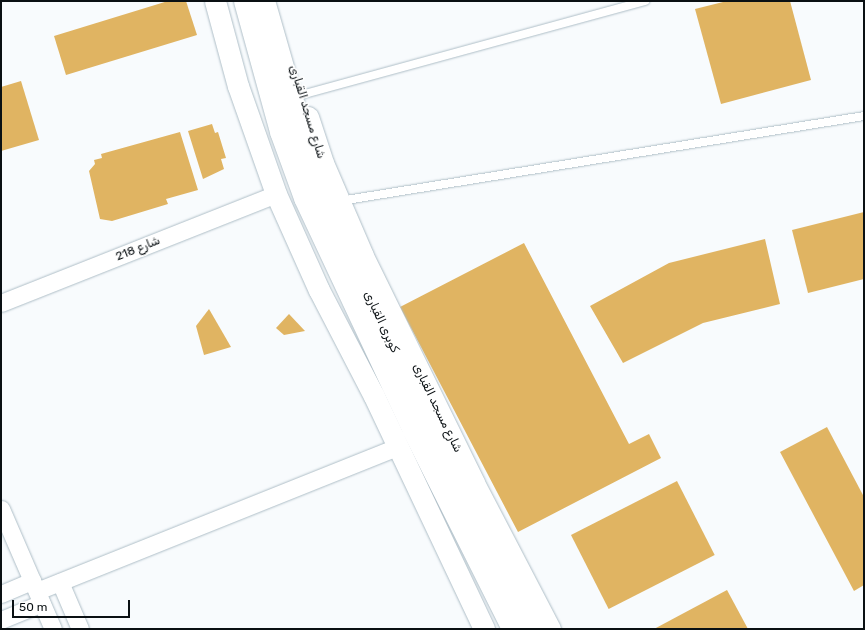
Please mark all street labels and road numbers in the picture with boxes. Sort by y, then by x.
street label: شارع مسجد القبارى [286,63,328,161]
street label: شارع 218 [114,234,162,264]
street label: كوبرى القبارى [360,289,402,355]
street label: شارع مسجد القبارى [409,361,465,455]

